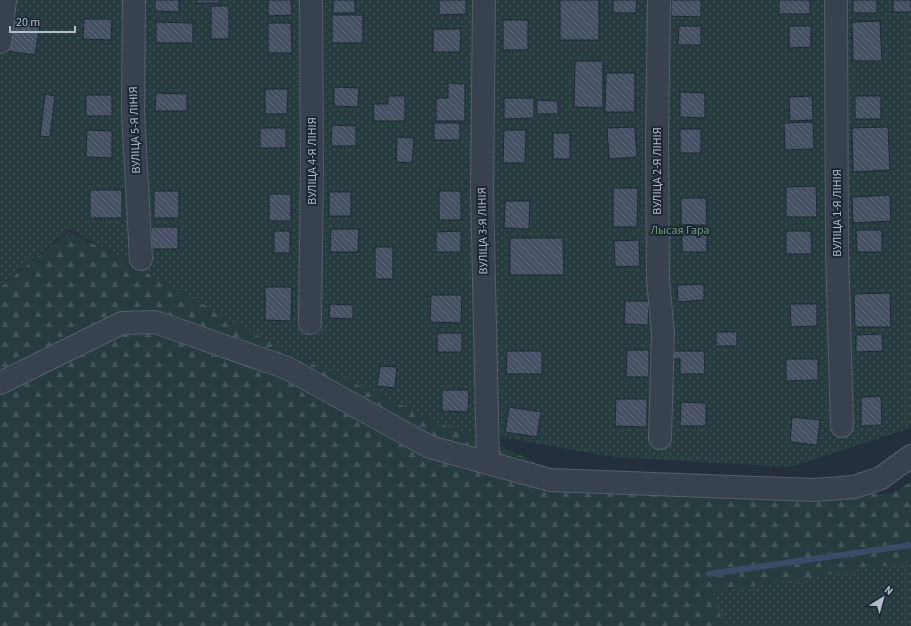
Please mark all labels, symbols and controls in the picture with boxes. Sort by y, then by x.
scale bar [10,8,75,34]
text: 20 m [16,14,40,31]
street label: ВУЛІЦА 5-Я ЛІНІЯ [125,86,145,174]
street label: ВУЛІЦА 4-Я ЛІНІЯ [304,117,321,205]
street label: ВУЛІЦА 2-Я ЛІНІЯ [649,127,666,215]
street label: ВУЛІЦА 1-Я ЛІНІЯ [829,169,846,257]
street label: ВУЛІЦА 3-Я ЛІНІЯ [474,187,492,275]
park label: Лысая Гара [650,222,710,239]
north arrow [863,578,903,618]
text: N [881,582,896,599]

